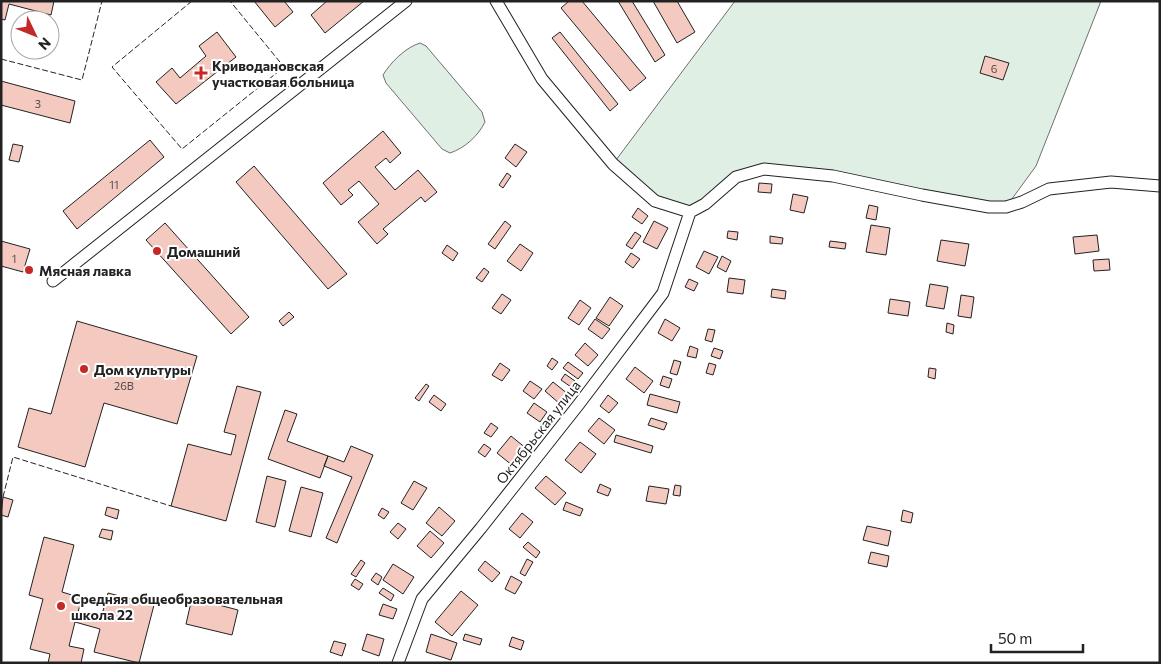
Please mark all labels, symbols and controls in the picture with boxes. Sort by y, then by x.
north arrow [10,10,60,60]
text: N [35,35,55,54]
place label: Криводановская участковая больница [212,57,354,90]
house number: 6 [991,62,998,75]
marker: Криводановская участковая больница [194,66,208,80]
house number: 3 [35,97,41,110]
house number: 11 [109,178,119,191]
place label: Домашний [167,243,240,260]
marker: Домашний [151,245,163,257]
house number: 1 [12,252,16,265]
place label: Мясная лавка [39,262,131,279]
marker: Мясная лавка [23,264,35,276]
place label: Дом культуры [94,361,191,378]
marker: Дом культуры [78,363,90,375]
street label: Октябрьская улица [492,377,584,487]
house number: 26В [114,379,134,392]
place label: Средняя общеобразовательная школа 22 [71,590,283,623]
marker: Средняя общеобразовательная школа 22 [55,600,67,612]
scale bar [991,622,1084,654]
text: 50 m [998,629,1032,647]

